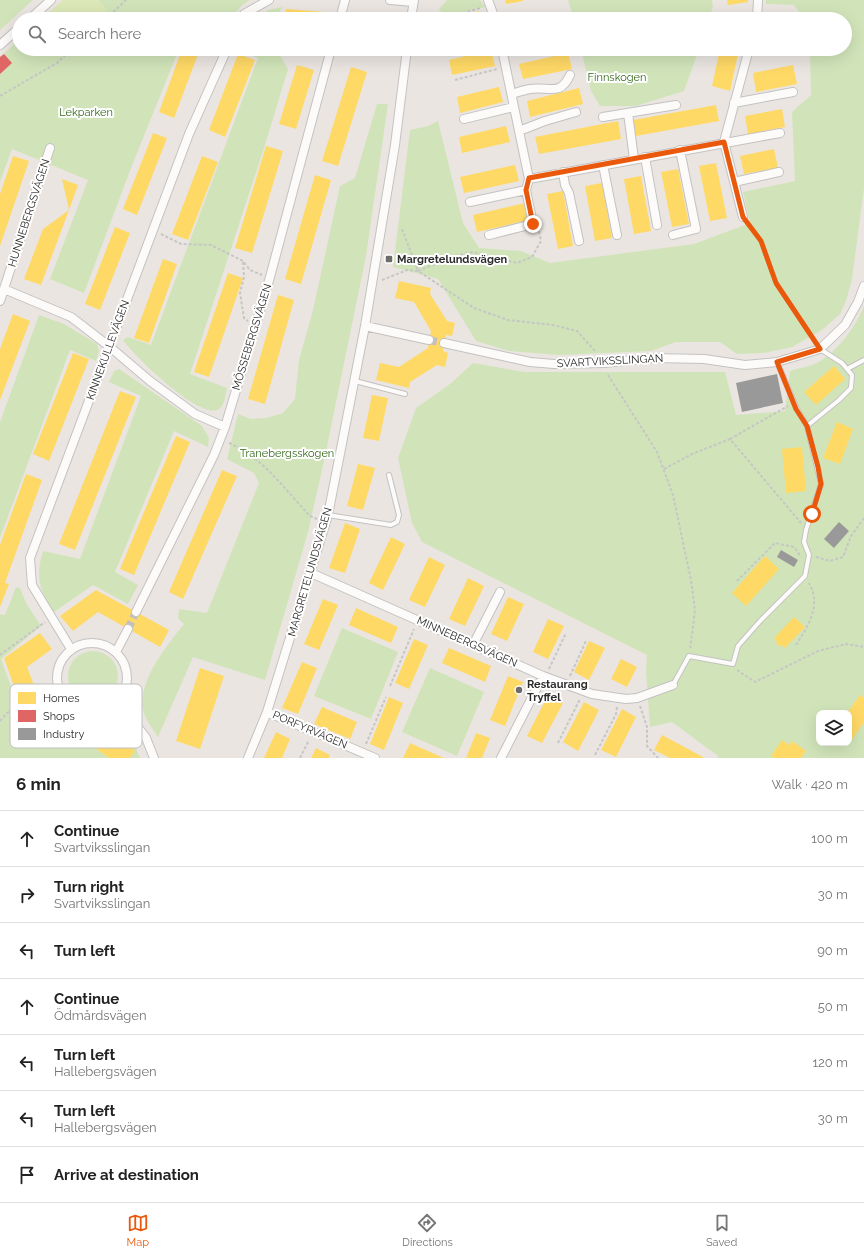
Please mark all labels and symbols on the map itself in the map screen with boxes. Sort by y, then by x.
park label: Finnskogen [588,71,646,84]
park label: Lekparken [59,106,113,119]
street label: HUNNEBERGSVÄGEN [5,157,53,269]
route end [524,215,542,233]
place label: Margretelundsvägen [397,253,507,266]
marker: Margretelundsvägen [384,254,394,264]
street label: MÖSSEBERGSVÄGEN [230,282,274,392]
street label: KINNEKULLEVÄGEN [84,298,132,402]
street label: SVARTVIKSSLINGAN [556,352,664,370]
park label: Tranebergsskogen [240,447,334,460]
route start [803,505,821,523]
street label: MARGRETELUNDSVÄGEN [285,506,335,638]
street label: MINNEBERGSVÄGEN [415,614,519,670]
place label: Restaurang Tryffel [527,678,588,704]
legend [10,684,142,748]
marker: Restaurang Tryffel [514,685,524,695]
text: Homes [43,692,79,705]
street label: PORFYRVÄGEN [271,708,349,752]
text: Shops [43,710,75,723]
text: Industry [43,728,84,741]

